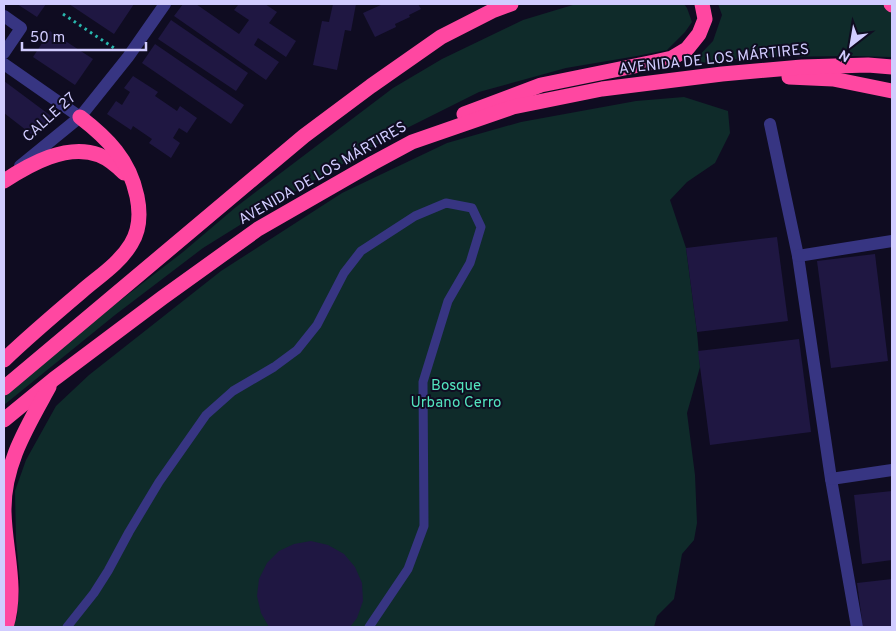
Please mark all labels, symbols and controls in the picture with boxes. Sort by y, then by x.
scale bar [22,20,146,52]
north arrow [826,20,876,70]
text: 50 m [30,29,65,48]
street label: AVENIDA DE LOS MÁRTIRES [618,40,810,79]
text: N [836,45,854,65]
street label: CALLE 27 [19,89,81,147]
street label: AVENIDA DE LOS MÁRTIRES [235,117,411,230]
park label: Bosque Urbano Cerro [411,377,501,413]

